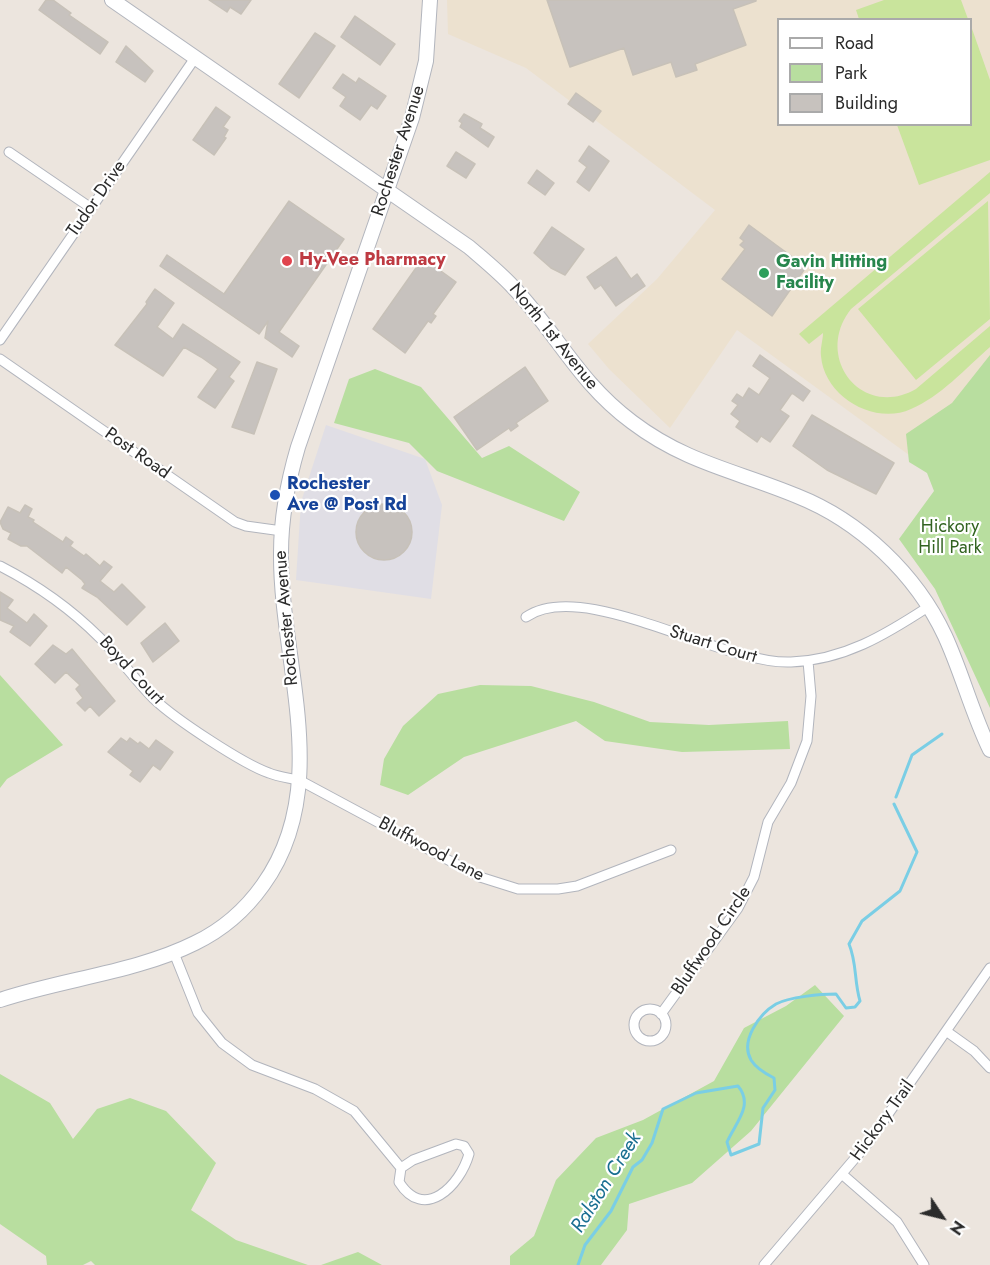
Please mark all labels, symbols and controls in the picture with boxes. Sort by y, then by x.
legend [777,18,972,126]
text: Road [835,30,874,56]
text: Park [835,60,867,86]
street label: Rochester Avenue [368,83,430,219]
text: Building [835,90,898,116]
street label: Tudor Drive [63,157,131,241]
place label: Hy-Vee Pharmacy [299,250,446,272]
place label: Gavin Hitting Facility [776,252,887,294]
marker: Hy-Vee Pharmacy [280,254,294,268]
marker: Gavin Hitting Facility [757,266,771,280]
street label: North 1st Avenue [504,280,602,394]
street label: Post Road [100,424,174,484]
place label: Rochester Ave @ Post Rd [287,474,407,516]
marker: Rochester Ave @ Post Rd [268,488,282,502]
park label: Hickory Hill Park [918,517,982,560]
street label: Rochester Avenue [270,549,304,687]
street label: Stuart Court [667,621,759,669]
street label: Boyd Court [94,632,168,710]
street label: Bluffwood Lane [374,813,488,887]
street label: Bluffwood Circle [668,883,756,999]
street label: Hickory Trail [847,1077,919,1165]
water label: Ralston Creek [567,1128,647,1238]
north arrow [912,1187,972,1247]
text: N [944,1216,970,1239]

